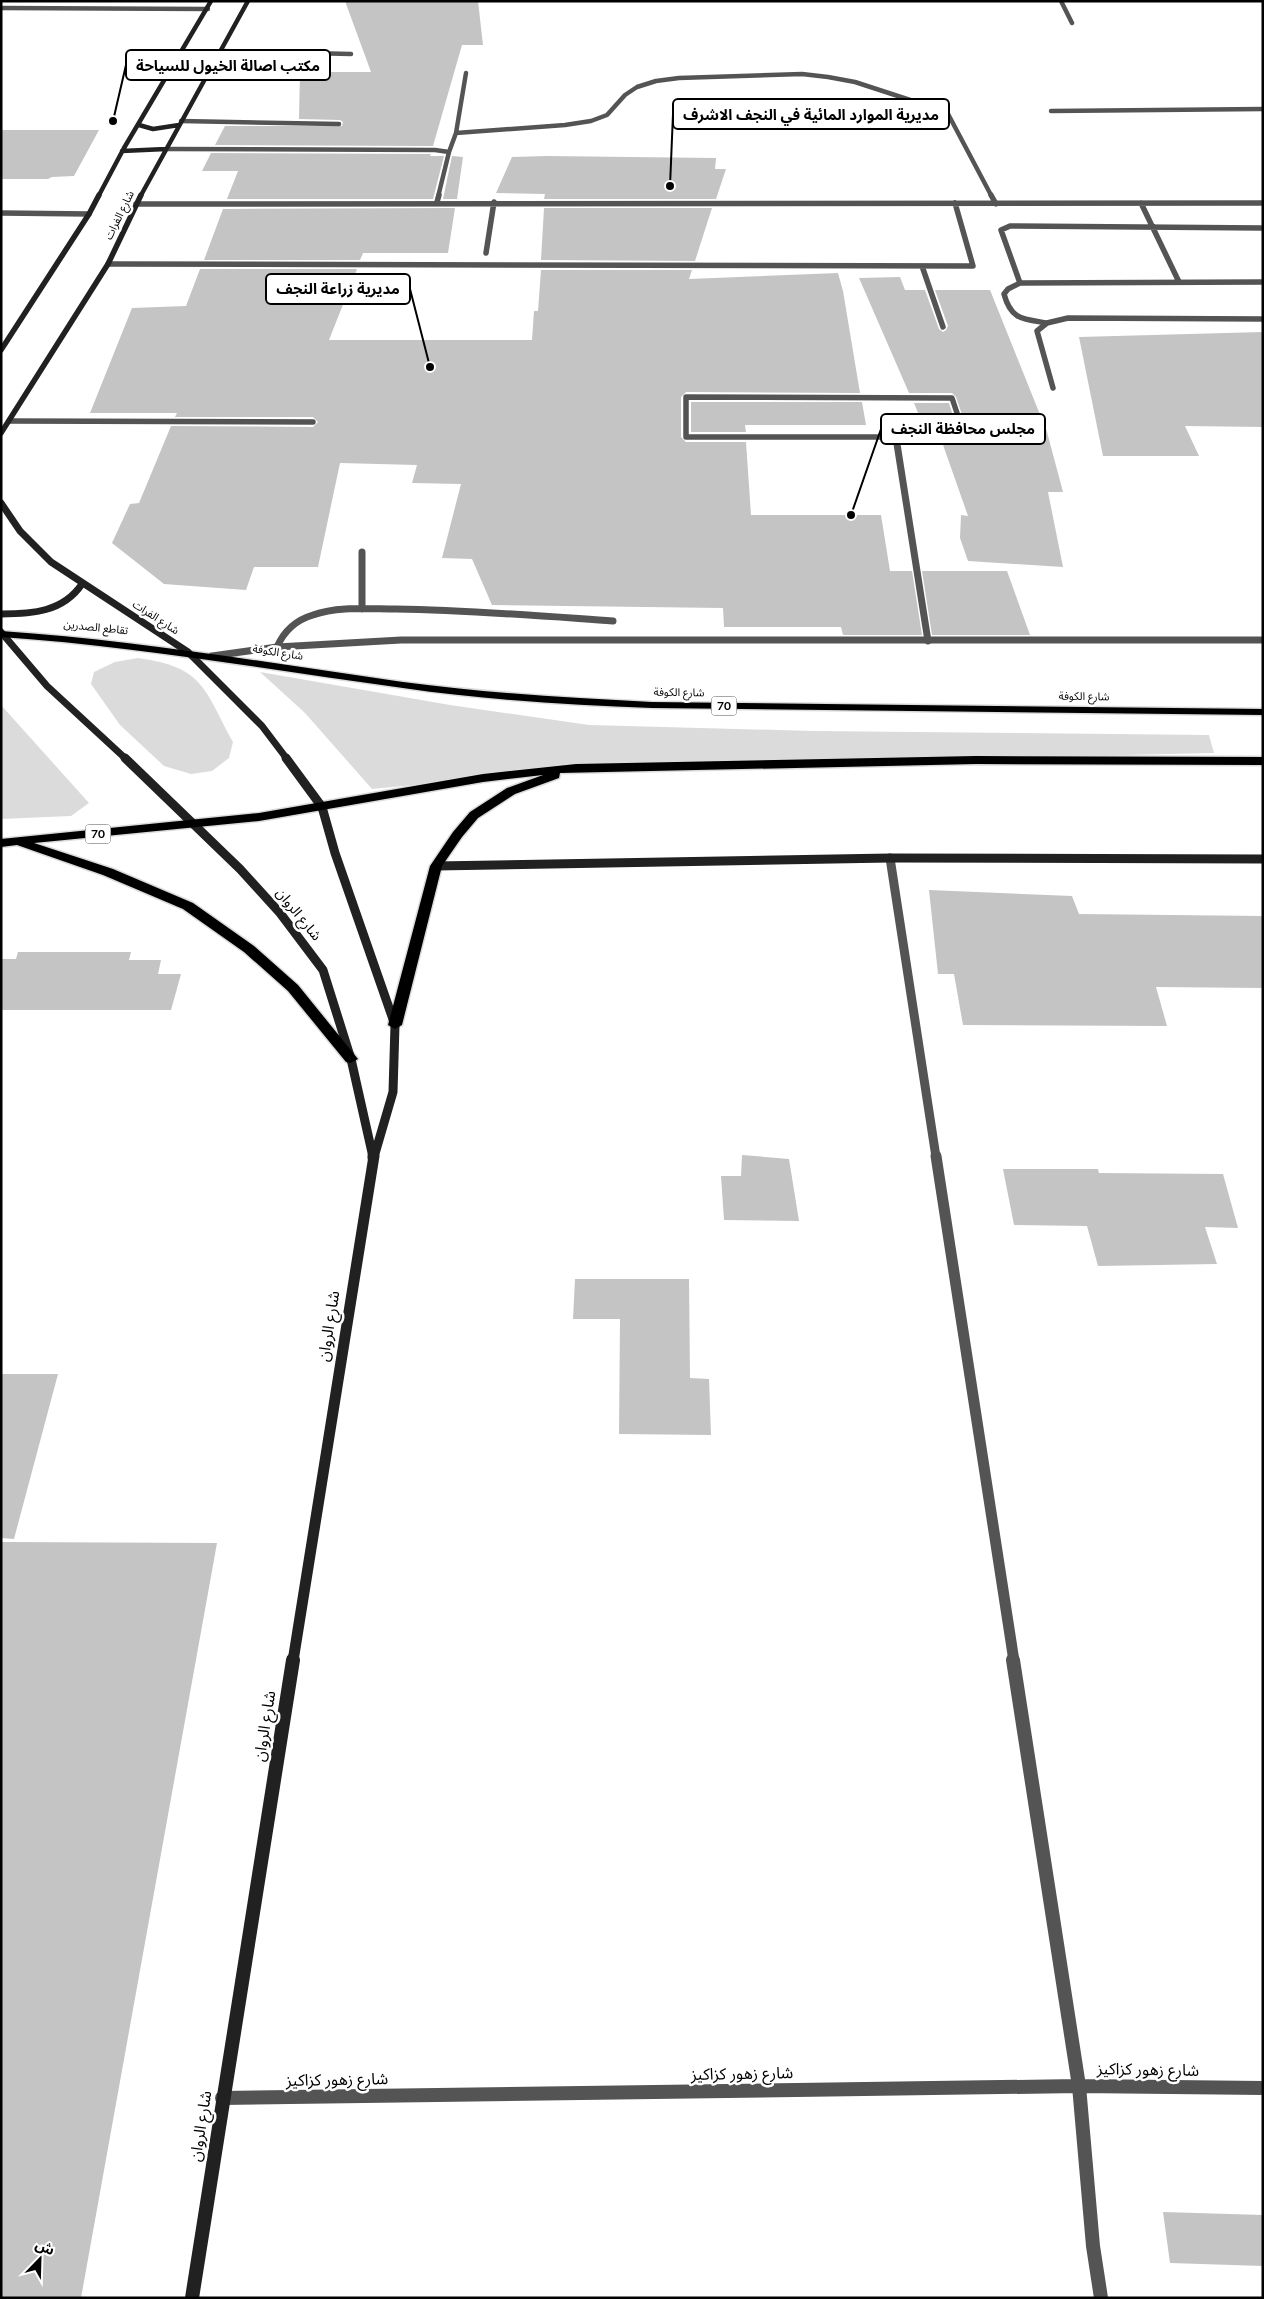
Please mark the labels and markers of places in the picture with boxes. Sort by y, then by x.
callout: مكتب اصالة الخيول للسياحة [126,50,330,80]
callout: مديرية الموارد المائية في النجف الاشرف [673,99,949,129]
callout: مديرية زراعة النجف [266,274,410,304]
callout: مجلس محافظة النجف [881,414,1045,444]

